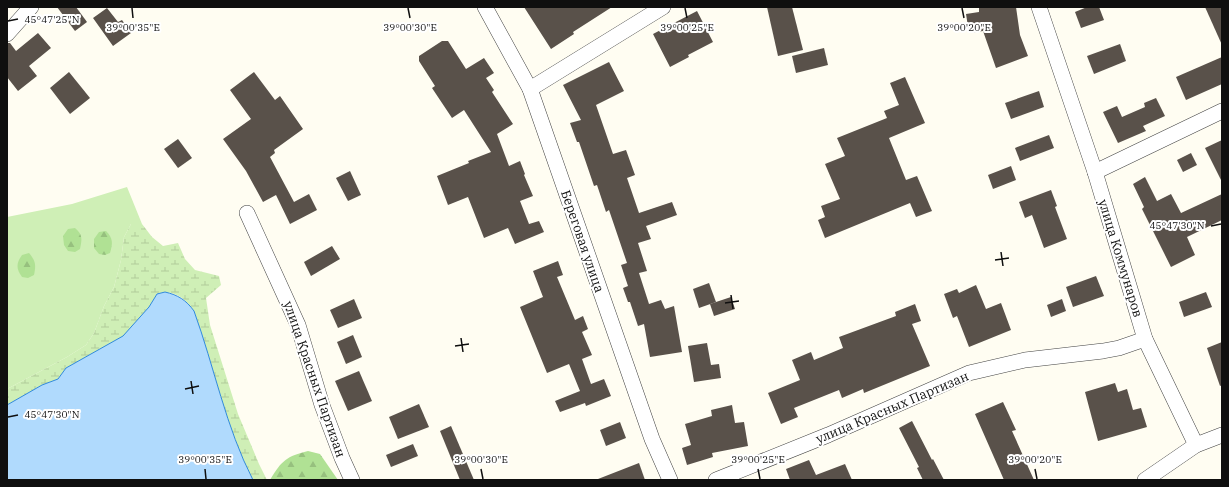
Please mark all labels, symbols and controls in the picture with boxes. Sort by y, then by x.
text: 45°47'25"N [25,13,80,26]
text: 39°00'35"E [106,21,160,34]
text: 39°00'30"E [383,21,437,34]
text: 39°00'25"E [660,21,714,34]
text: 39°00'20"E [937,21,991,34]
street label: Береговая улица [557,188,608,295]
street label: улица Коммунаров [1095,197,1147,319]
text: 45°47'30"N [1150,219,1205,232]
street label: улица Красных Партизан [280,299,349,460]
street label: улица Красных Партизан [813,368,971,447]
text: 45°47'30"N [25,408,80,421]
text: 39°00'35"E [178,453,232,466]
text: 39°00'30"E [454,453,508,466]
text: 39°00'25"E [731,453,785,466]
text: 39°00'20"E [1008,453,1062,466]

